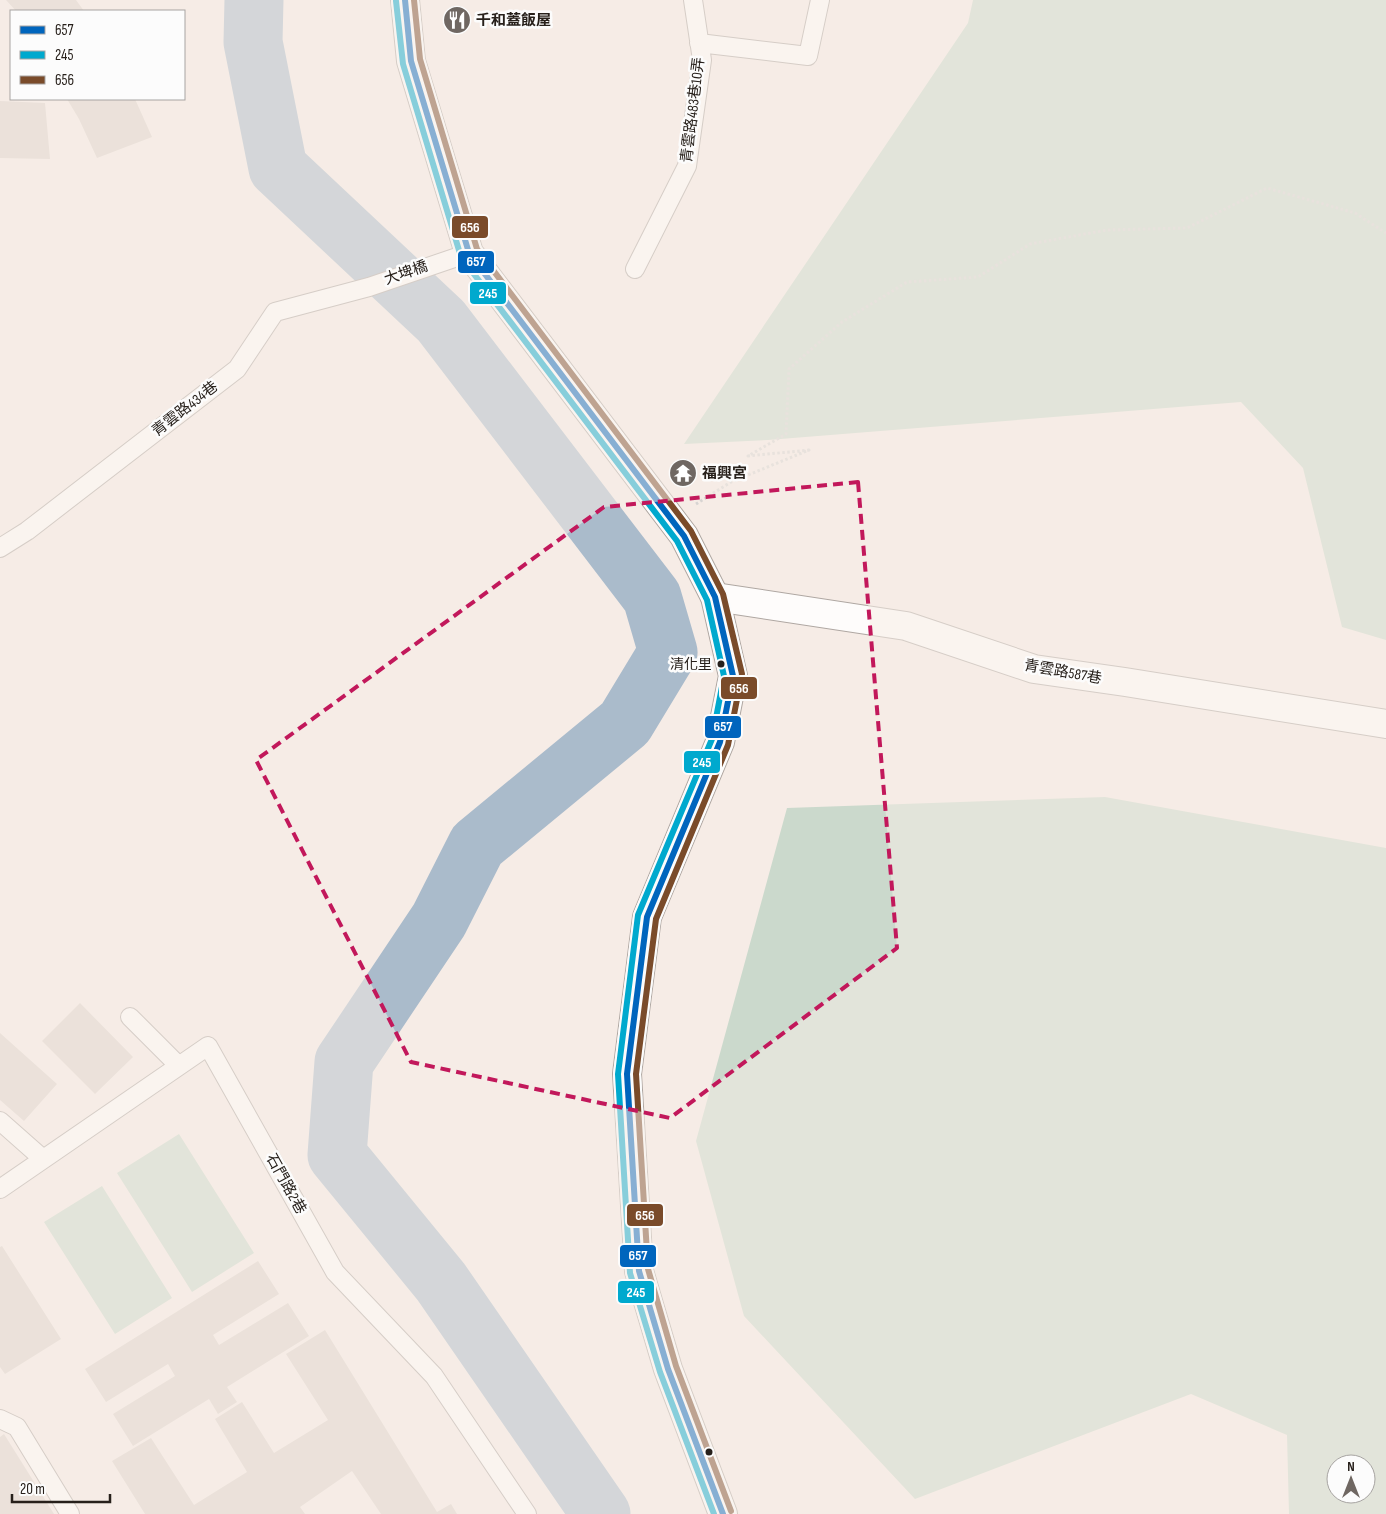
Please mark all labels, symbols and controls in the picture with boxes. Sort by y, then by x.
restaurant icon: 千和蓋飯屋 [442,5,472,35]
legend [10,10,185,100]
place label: 千和蓋飯屋 [476,11,551,30]
text: 657 [55,21,74,40]
text: 245 [55,46,73,65]
street label: 青雲路483巷10弄 [677,56,709,164]
text: 656 [55,71,74,90]
line badge: 656 [451,215,489,239]
text: 656 [460,219,480,236]
line badge: 657 [457,250,495,274]
text: 657 [467,253,486,270]
street label: 大埤橋 [382,257,430,289]
line badge: 245 [469,281,507,305]
text: 245 [479,285,497,302]
street label: 青雲路434巷 [148,377,222,441]
temple icon: 福興宮 [668,458,698,488]
place label: 福興宮 [702,464,747,483]
place label: 清化里 [670,656,712,673]
street label: 青雲路587巷 [1023,656,1103,688]
marker: 清化里 [716,659,726,669]
line badge: 656 [720,676,758,700]
text: 656 [729,680,749,697]
line badge: 657 [704,715,742,739]
text: 657 [714,718,733,735]
line badge: 245 [683,750,721,774]
text: 245 [693,754,711,771]
street label: 石門路2巷 [262,1150,310,1218]
line badge: 656 [626,1203,664,1227]
text: 656 [635,1207,655,1224]
line badge: 657 [619,1244,657,1268]
text: 657 [629,1247,648,1264]
line badge: 245 [617,1280,655,1304]
text: 245 [627,1284,645,1301]
unlabelled marker [704,1447,714,1457]
north arrow [1326,1454,1376,1504]
text: N [1347,1458,1355,1475]
scale bar [12,1472,110,1504]
text: 20 m [20,1480,45,1499]

